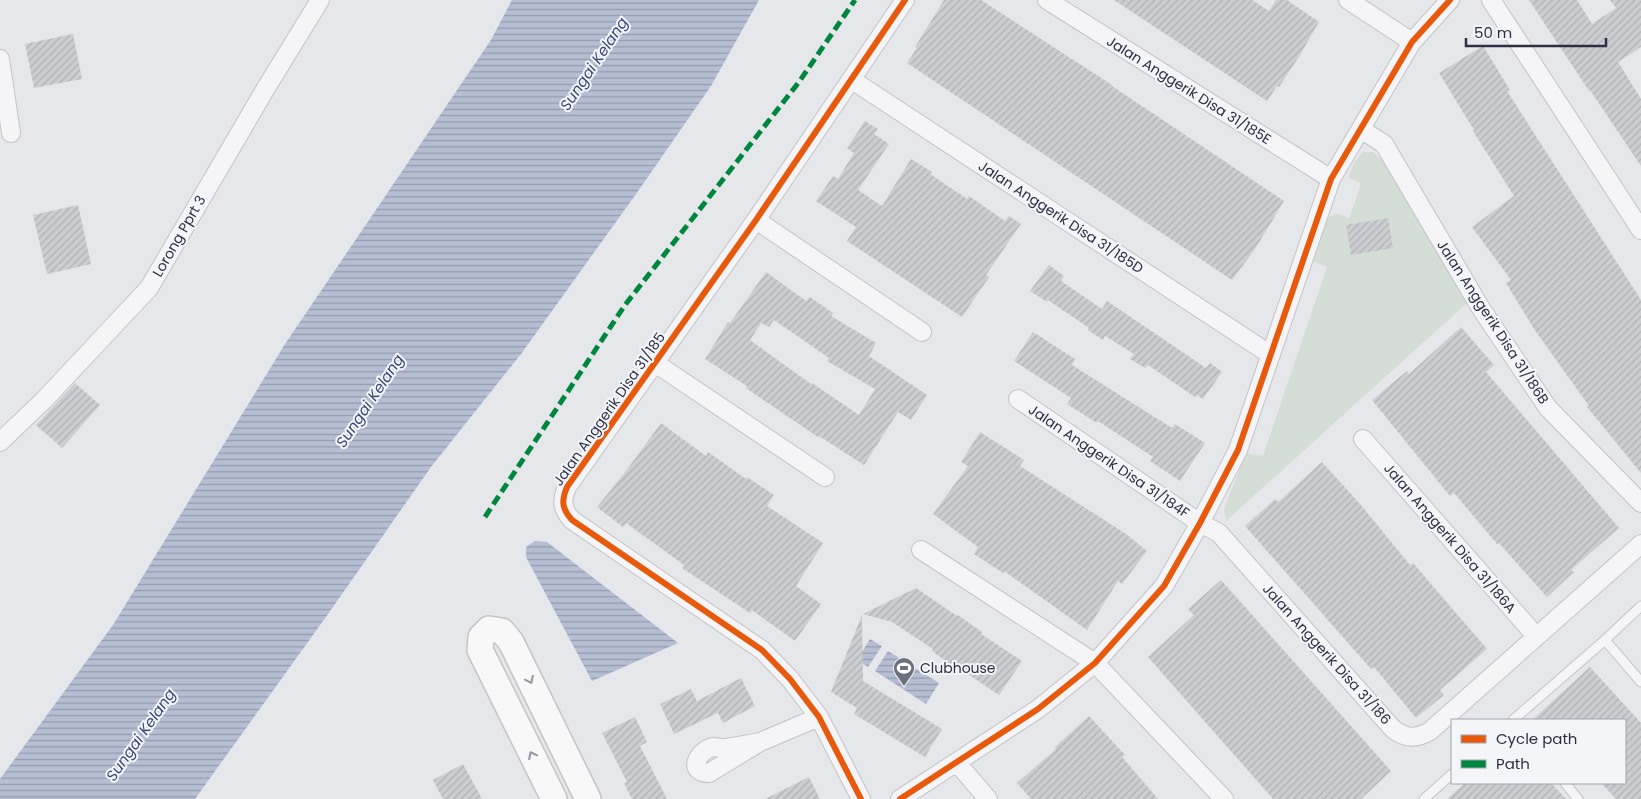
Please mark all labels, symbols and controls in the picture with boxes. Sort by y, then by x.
water label: Sungai Kelang [555,13,633,114]
scale bar [1466,15,1606,47]
text: 50 m [1474,22,1512,43]
street label: Jalan Anggerik Disa 31/185E [1103,31,1275,149]
street label: Jalan Anggerik Disa 31/185D [974,156,1148,278]
street label: Lorong Pprt 3 [148,191,210,281]
street label: Jalan Anggerik Disa 31/186B [1432,236,1554,408]
street label: Jalan Anggerik Disa 31/185 [548,328,670,490]
water label: Sungai Kelang [331,350,409,451]
street label: Jalan Anggerik Disa 31/184F [1024,399,1194,523]
street label: Jalan Anggerik Disa 31/186A [1379,459,1521,617]
street label: Jalan Anggerik Disa 31/186 [1258,579,1396,729]
sports icon: Clubhouse [892,656,916,687]
place label: Clubhouse [920,658,996,678]
one-way arrow [524,675,534,684]
water label: Sungai Kelang [101,684,180,785]
legend [1451,719,1626,784]
text: Cycle path [1496,728,1577,749]
one-way arrow [528,751,538,760]
text: Path [1496,753,1530,774]

